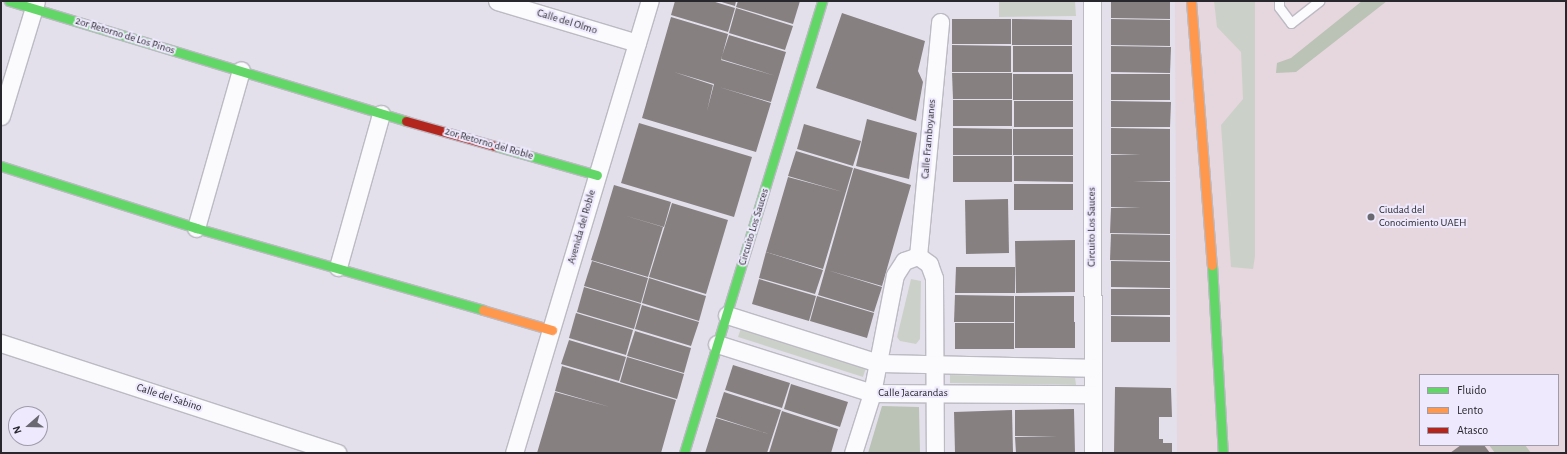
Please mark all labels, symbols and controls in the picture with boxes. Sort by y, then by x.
street label: Calle del Olmo [535,7,599,37]
street label: 2or Retorno de Los Pinos [74,15,176,57]
street label: Calle Framboyanes [919,99,939,179]
street label: 2or Retorno del Roble [443,125,535,163]
street label: Circuito Los Sauces [736,187,772,267]
street label: Circuito Los Sauces [1085,187,1099,267]
street label: Avenida del Roble [565,188,599,266]
place label: Ciudad del Conocimiento UAEH [1379,204,1466,230]
marker: Ciudad del Conocimiento UAEH [1366,212,1376,222]
legend [1419,374,1559,446]
street label: Calle del Sabino [135,381,203,415]
text: Fluido [1457,384,1486,396]
street label: Calle Jacarandas [878,386,948,400]
text: Lento [1457,404,1483,416]
north arrow [8,406,48,446]
text: N [11,424,24,435]
text: Atasco [1457,424,1488,436]

